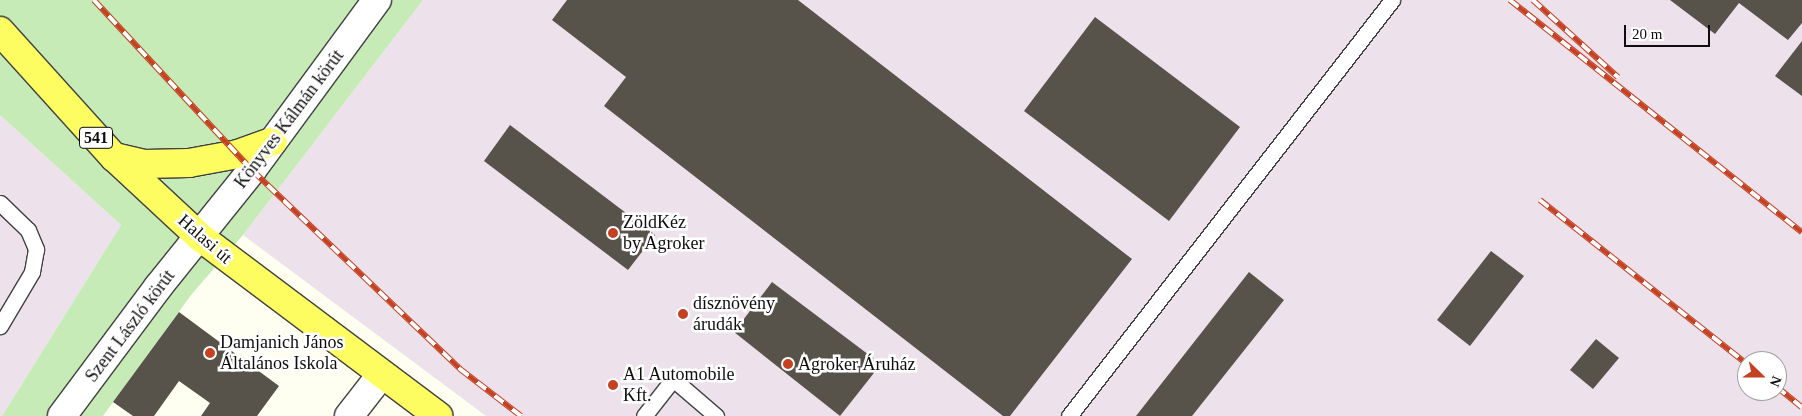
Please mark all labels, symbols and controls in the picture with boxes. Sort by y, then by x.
scale bar [1627,15,1713,47]
text: 20 m [1632,26,1662,42]
street label: Könyves Kálmán körút [230,45,348,193]
road number: 541 [78,125,114,152]
street label: Halasi út [174,210,236,268]
place label: ZöldKéz by Agroker [623,212,705,254]
marker: ZöldKéz by Agroker [607,227,619,239]
street label: Szent László körút [81,266,179,386]
place label: dísznövény árudák [693,293,775,336]
marker: dísznövény árudák [677,308,689,320]
place label: Damjanich János Általános Iskola [220,332,343,374]
marker: Damjanich János Általános Iskola [204,347,216,359]
north arrow [1737,351,1787,401]
place label: Agroker Áruház [798,353,915,375]
marker: Agroker Áruház [782,358,794,370]
place label: A1 Automobile Kft. [623,364,735,406]
text: N [1767,374,1784,389]
marker: A1 Automobile Kft. [607,379,619,391]

